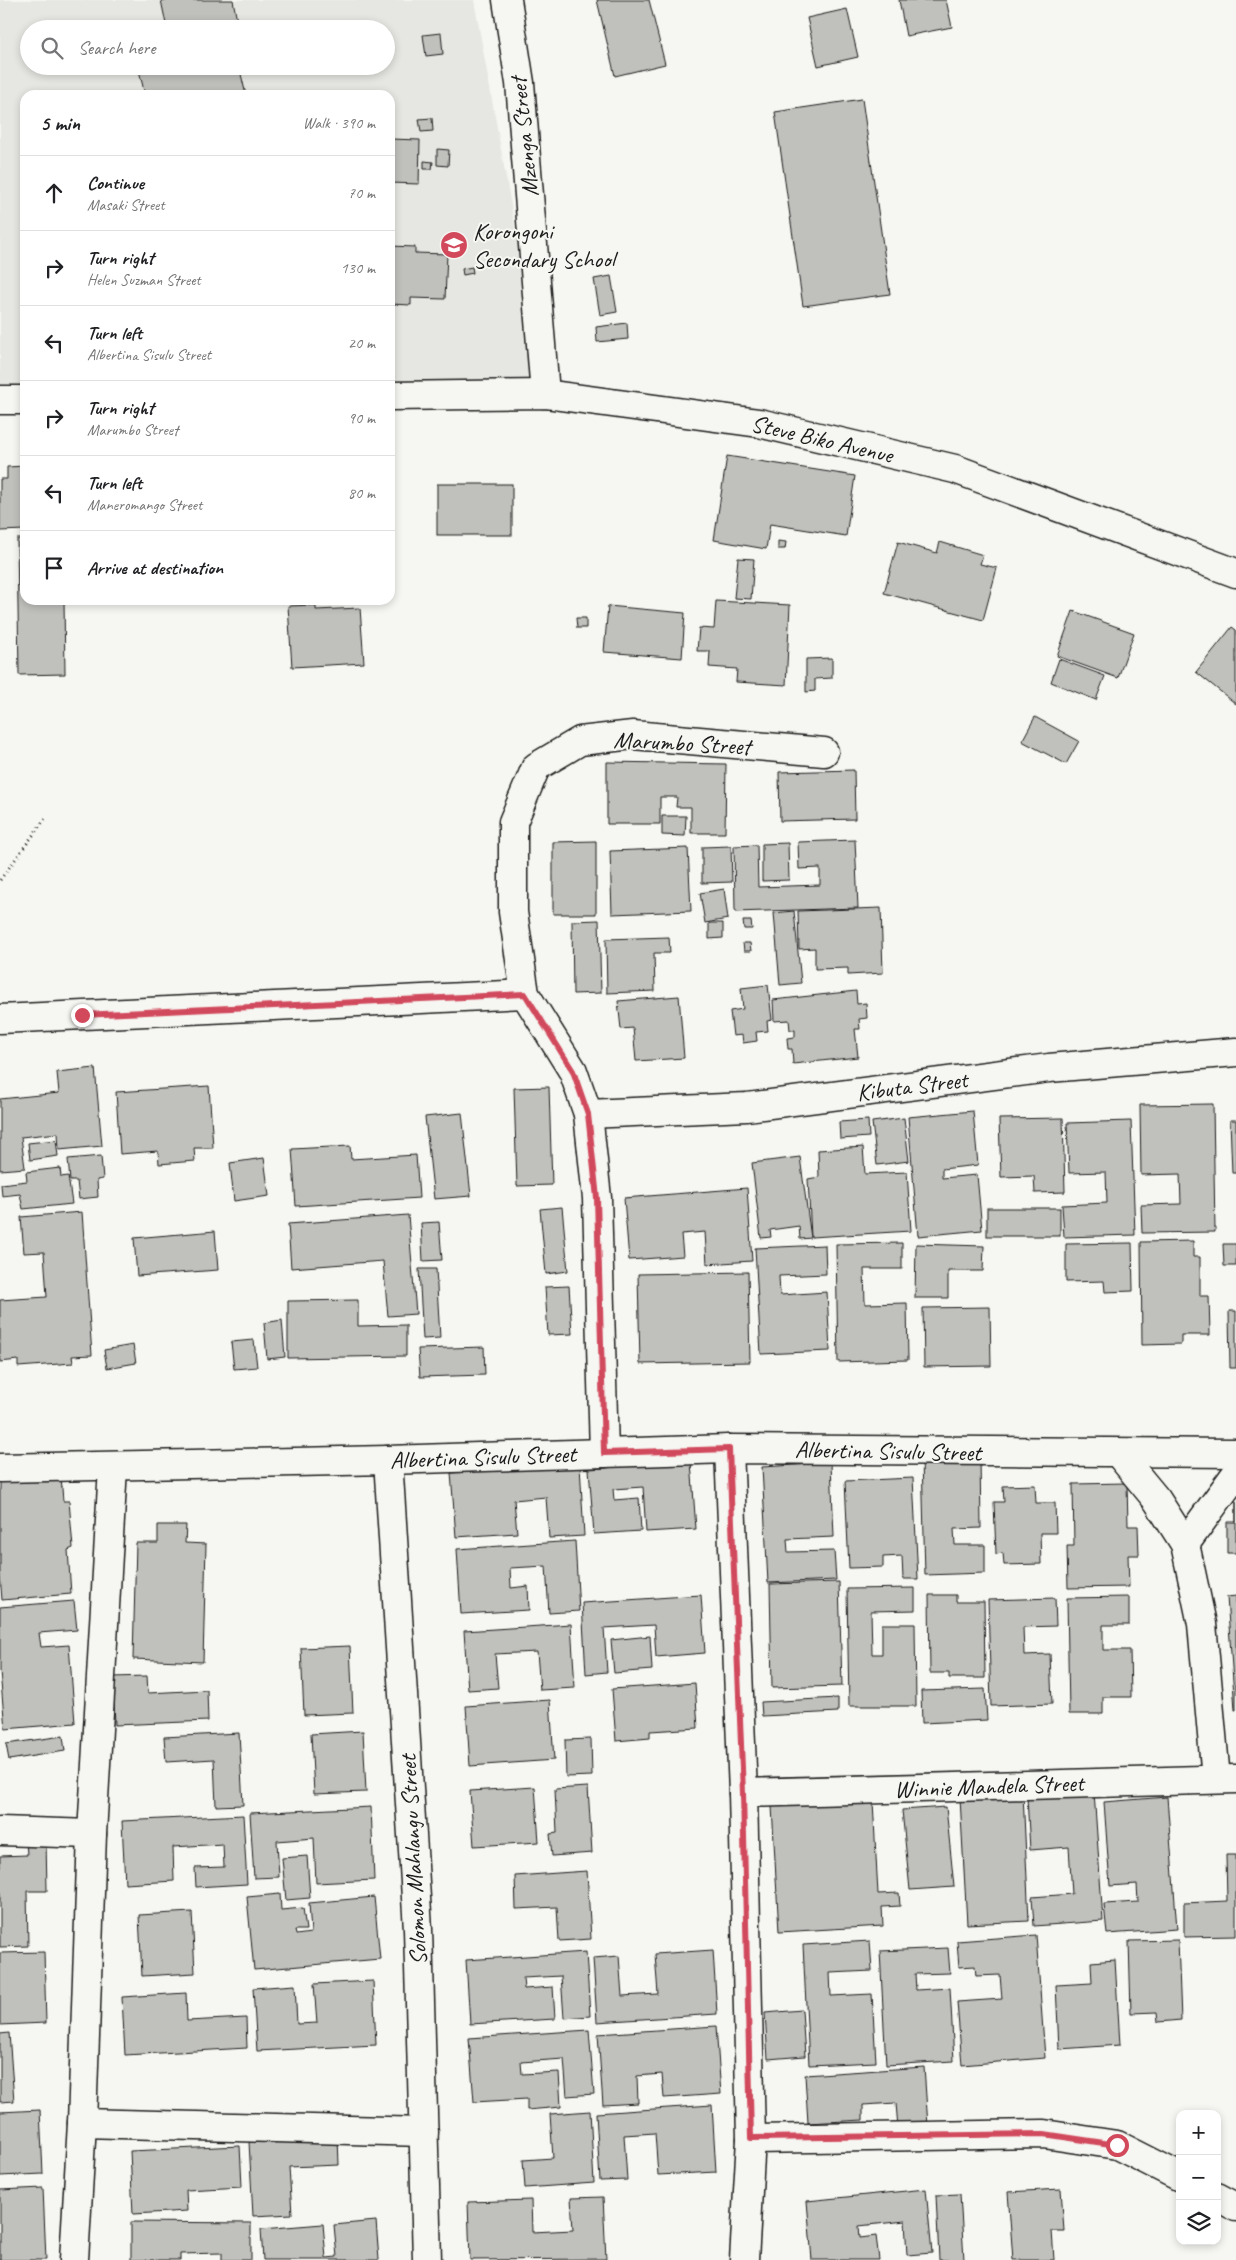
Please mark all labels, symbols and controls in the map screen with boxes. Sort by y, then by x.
search box [20,20,395,75]
icon: search [38,34,66,62]
text: Search here [78,36,155,60]
street label: Mzenga Street [502,73,545,198]
text: 5 min [40,110,80,136]
text: Walk · 390 m [303,113,375,133]
text: Continue [87,171,144,195]
icon: ahead [40,179,68,207]
text: 70 m [348,183,375,203]
text: Masaki Street [87,195,165,215]
place label: Korongoni Secondary School [473,216,618,274]
school or university icon: Korongoni Secondary School [439,230,469,260]
text: Turn right [87,246,154,270]
icon: right [40,254,68,282]
text: 130 m [341,258,375,278]
text: Helen Suzman Street [87,270,201,290]
text: Turn left [87,321,142,345]
icon: left [40,329,68,357]
text: 20 m [348,333,375,353]
text: Albertina Sisulu Street [87,345,211,365]
text: Turn right [87,396,154,420]
icon: right [40,404,68,432]
text: 90 m [348,408,375,428]
street label: Steve Biko Avenue [748,408,898,470]
text: Marumbo Street [87,420,178,440]
text: Turn left [87,471,142,495]
icon: left [40,479,68,507]
text: 80 m [348,483,375,503]
text: Maneromango Street [87,495,202,515]
icon: arrive [40,554,68,582]
text: Arrive at destination [87,556,223,580]
street label: Marumbo Street [613,724,754,762]
route end [71,1004,94,1027]
street label: Kibuta Street [855,1064,971,1108]
street label: Albertina Sisulu Street [795,1434,983,1468]
street label: Albertina Sisulu Street [389,1439,579,1475]
street label: Solomon Mahlangu Street [392,1752,433,1966]
street label: Winnie Mandela Street [894,1768,1086,1804]
map controls [1176,2110,1221,2245]
button: + [1176,2110,1221,2155]
route start [1106,2134,1129,2157]
button: − [1176,2155,1221,2200]
button: layers [1176,2200,1221,2245]

